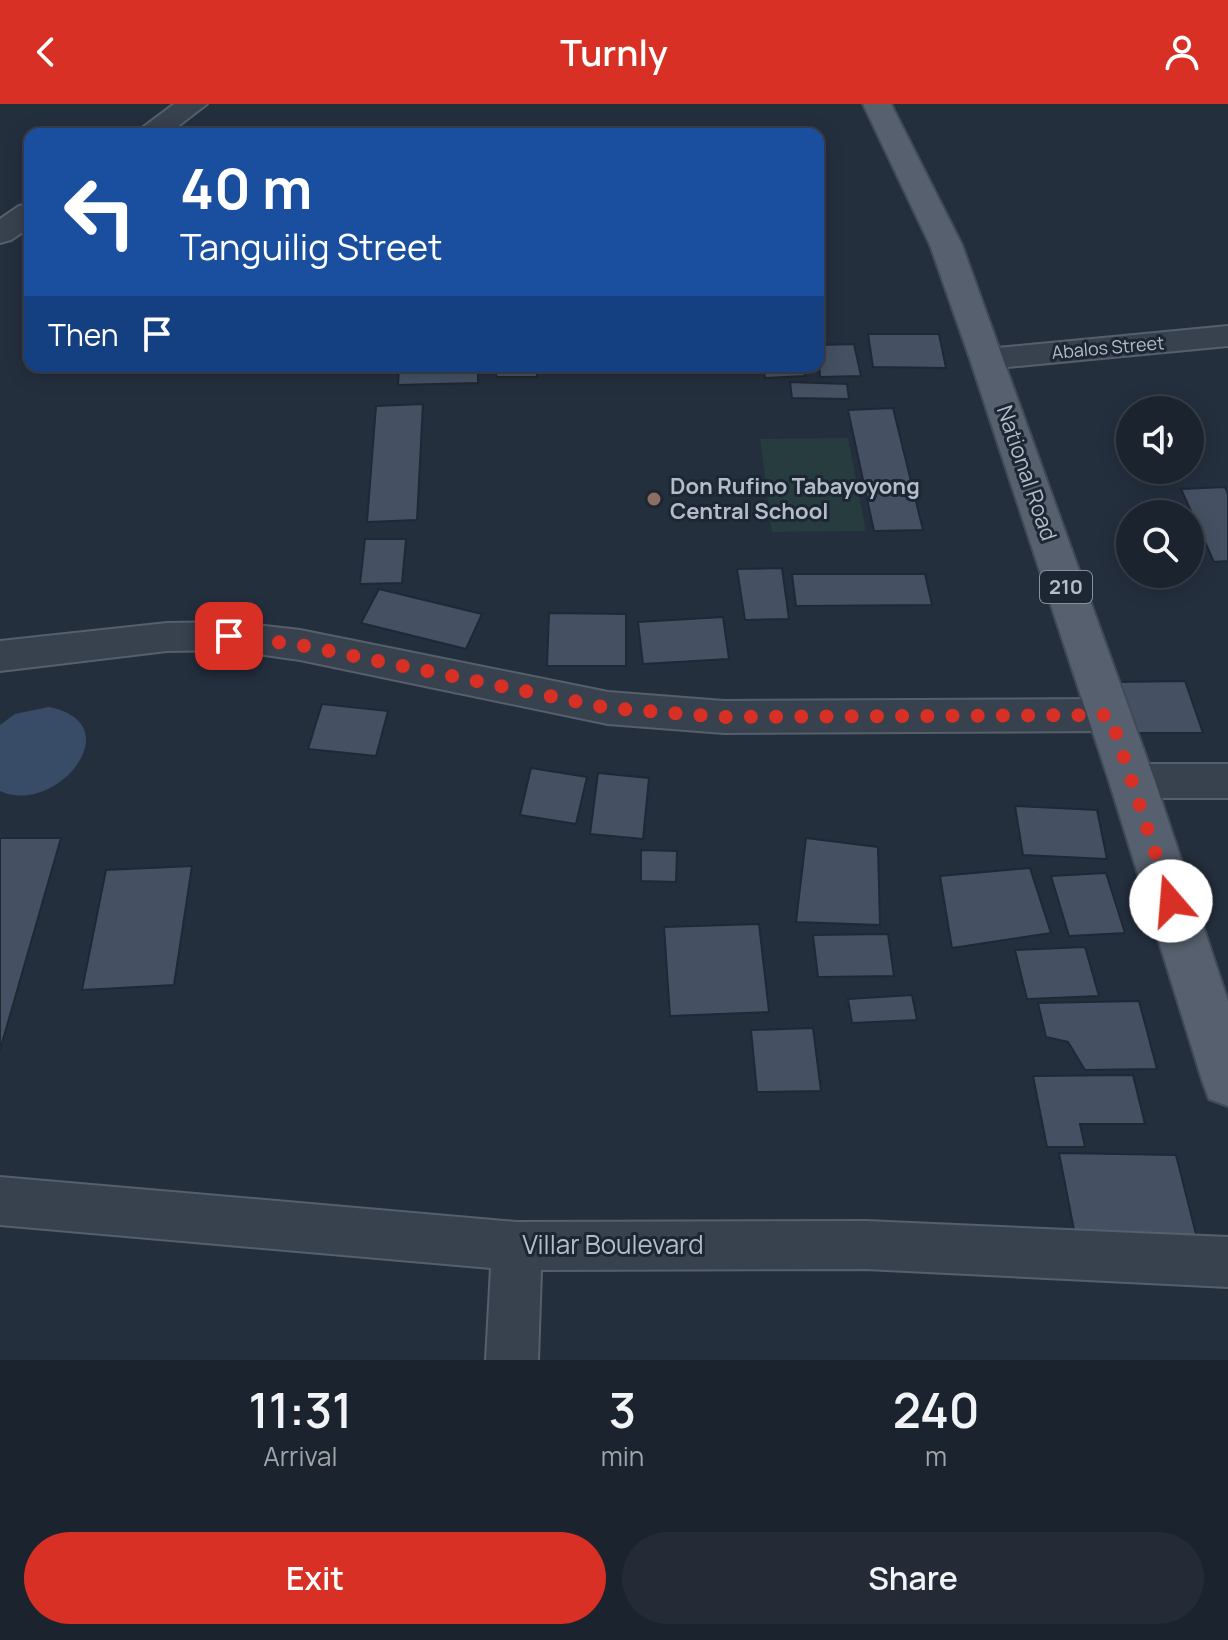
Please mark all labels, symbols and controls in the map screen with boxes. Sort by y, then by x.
text: Turnly [560,28,668,77]
icon: back [24,30,68,74]
icon: person [1160,30,1204,74]
text: 40 m [180,149,312,226]
icon: left [48,160,152,264]
text: Tanguilig Street [180,222,443,271]
icon: arrive [135,312,179,356]
text: Then [48,314,119,355]
street label: Abalos Street [1051,330,1165,364]
map controls [1116,396,1204,588]
button: sound [1116,396,1204,484]
street label: National Road [990,401,1064,545]
place label: Don Rufino Tabayoyong Central School [670,471,920,526]
marker: Don Rufino Tabayoyong Central School [645,490,663,508]
button: search [1116,500,1204,588]
road number: 210 [1040,571,1092,603]
pin [195,602,263,670]
icon: arrive [207,614,251,658]
position arrow [1129,859,1213,943]
street label: Villar Boulevard [522,1226,704,1262]
text: 11:31 [248,1377,352,1442]
text: 3 [609,1377,636,1442]
text: 240 [893,1377,980,1442]
text: Arrival [263,1438,337,1474]
text: min [601,1438,644,1474]
text: m [925,1438,947,1474]
button: Exit [24,1532,606,1624]
button: Share [622,1532,1204,1624]

